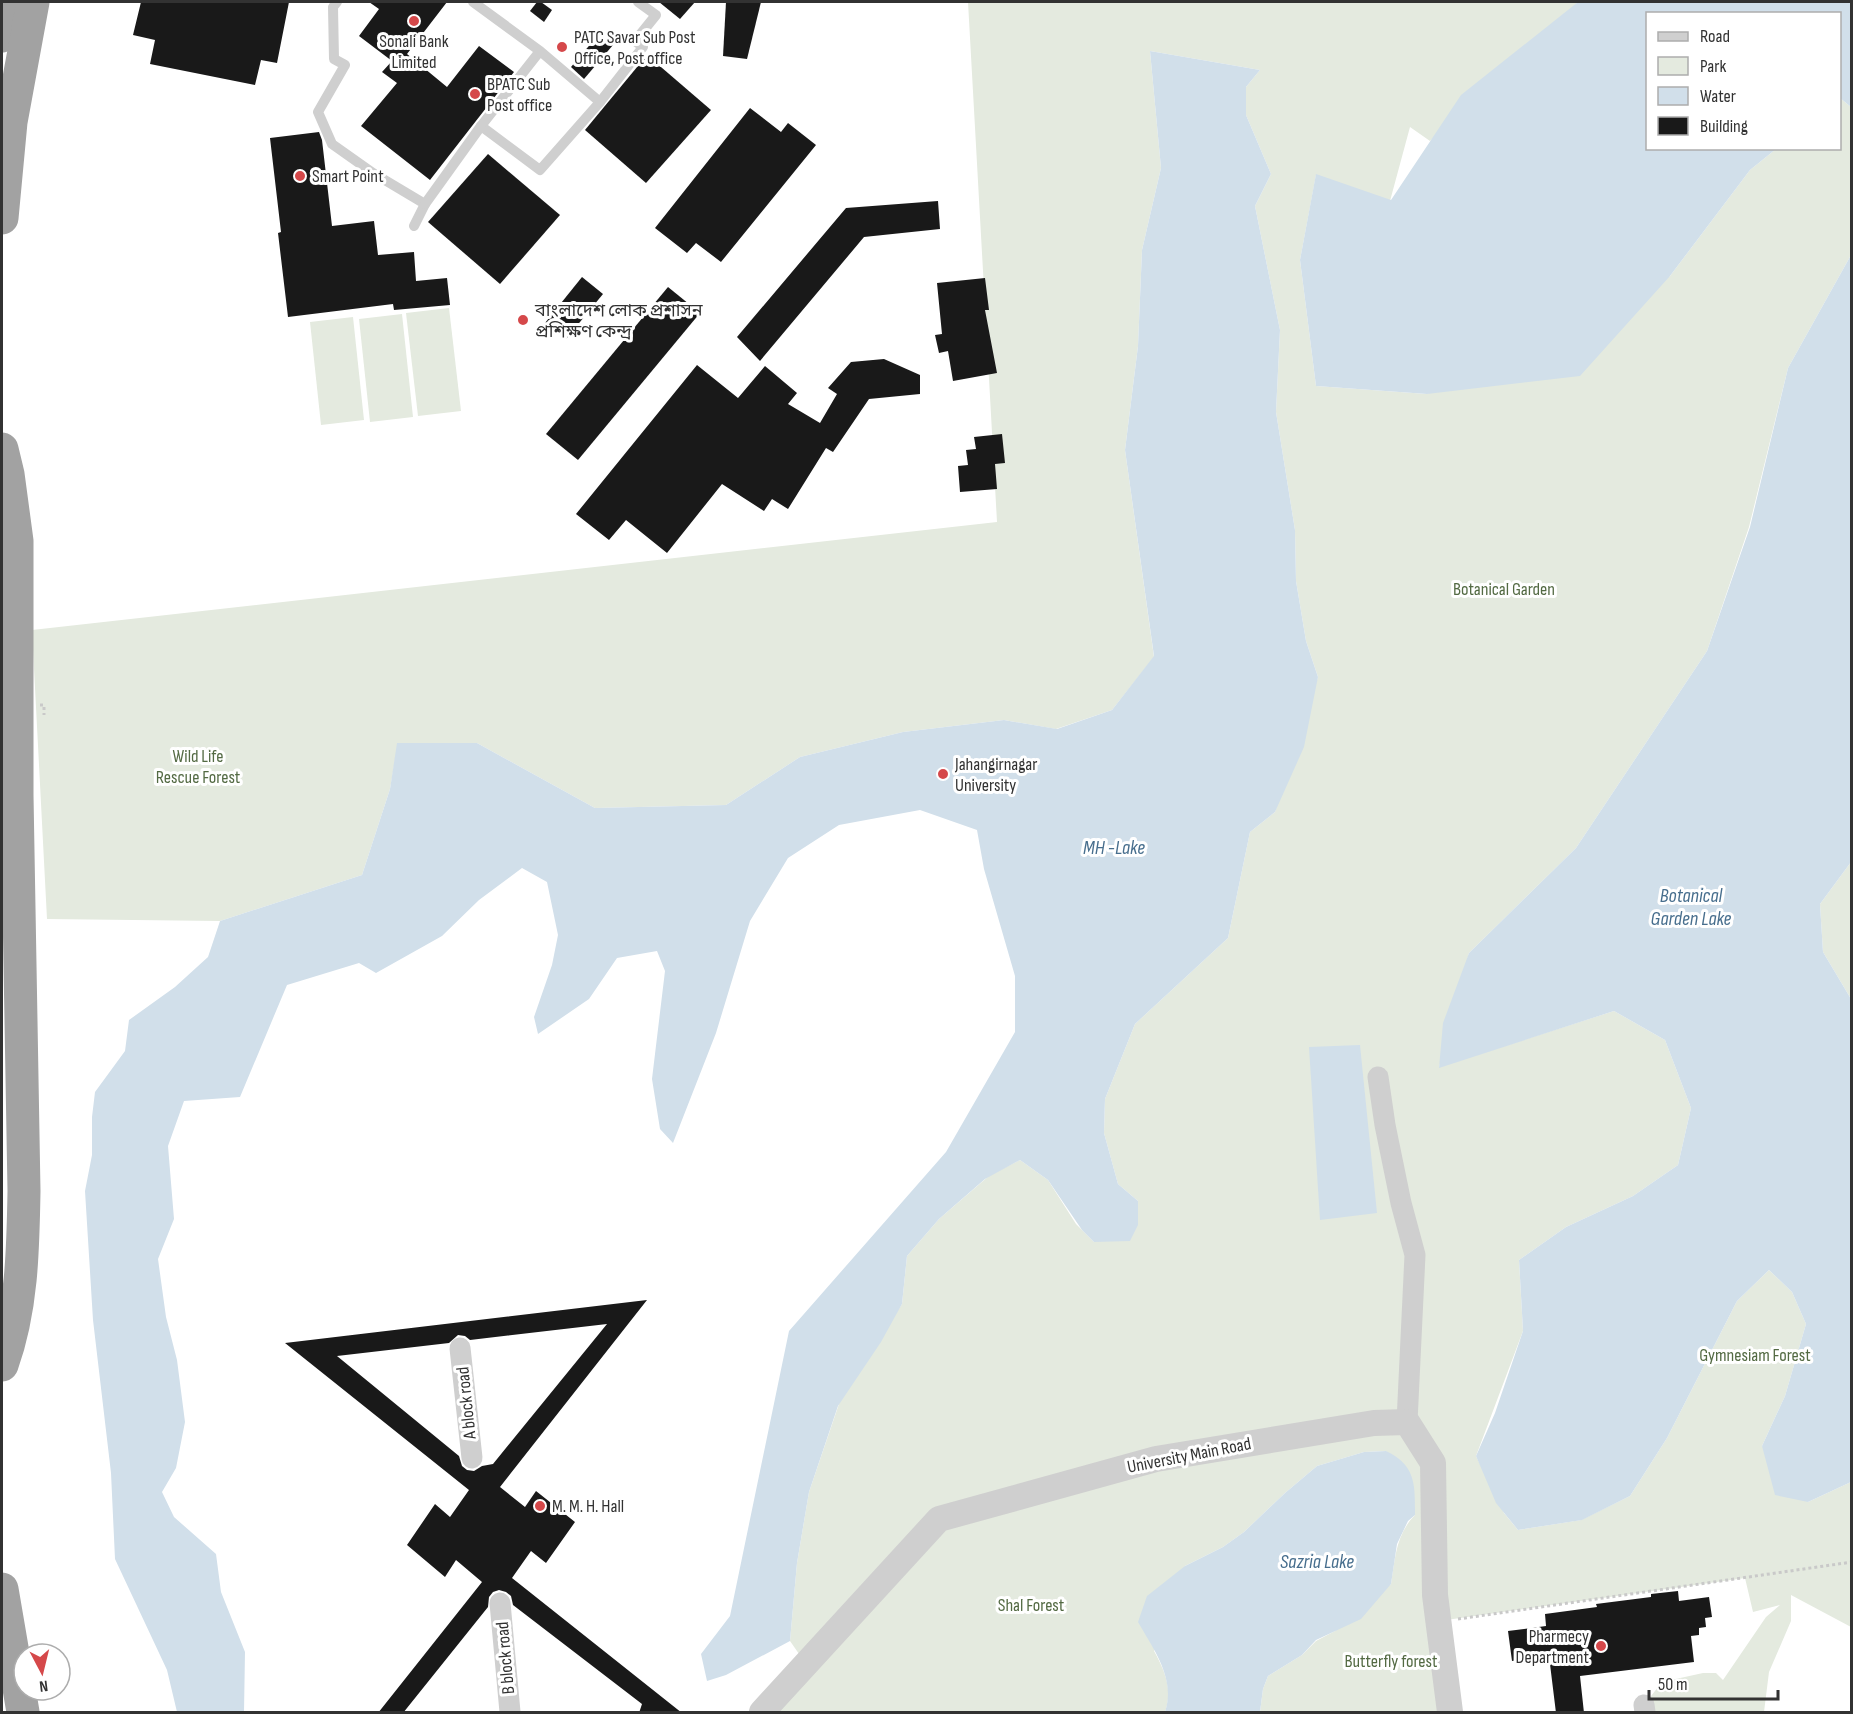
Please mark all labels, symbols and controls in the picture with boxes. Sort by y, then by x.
legend [1646,12,1841,150]
marker: Sonali Bank Limited [407,14,421,28]
text: Road [1700,26,1730,47]
place label: PATC Savar Sub Post Office, Post office [574,27,696,69]
place label: Sonali Bank Limited [379,31,449,73]
marker: PATC Savar Sub Post Office, Post office [555,40,569,54]
text: Park [1700,56,1726,77]
place label: BPATC Sub Post office [487,74,552,116]
text: Water [1700,86,1736,107]
marker: BPATC Sub Post office [468,87,482,101]
text: Building [1700,116,1748,137]
place label: Smart Point [312,166,384,187]
marker: Smart Point [293,169,307,183]
place label: বাংলাদেশ লোক প্রশাসন প্রশিক্ষণ কেন্দ্র [534,300,704,342]
marker: বাংলাদেশ লোক প্রশাসন প্রশিক্ষণ কেন্দ্র [516,313,530,327]
park label: Botanical Garden [1453,579,1555,600]
park label: Wild Life Rescue Forest [156,746,241,788]
place label: Jahangirnagar University [954,754,1037,796]
marker: Jahangirnagar University [936,767,950,781]
water label: MH -Lake [1083,836,1145,860]
water label: Botanical Garden Lake [1651,884,1732,931]
park label: Gymnesiam Forest [1699,1345,1811,1366]
street label: A block road [452,1366,481,1441]
street label: University Main Road [1125,1433,1253,1478]
place label: M. M. H. Hall [552,1496,624,1517]
marker: M. M. H. Hall [533,1499,547,1513]
water label: Sazria Lake [1280,1550,1354,1574]
park label: Shal Forest [998,1595,1065,1616]
street label: B block road [492,1621,519,1695]
place label: Pharmecy Department [1516,1626,1589,1668]
marker: Pharmecy Department [1594,1639,1608,1653]
north arrow [12,1642,72,1702]
park label: Butterfly forest [1344,1651,1438,1672]
scale bar [1649,1663,1778,1701]
text: 50 m [1658,1674,1688,1695]
text: N [38,1675,49,1695]

